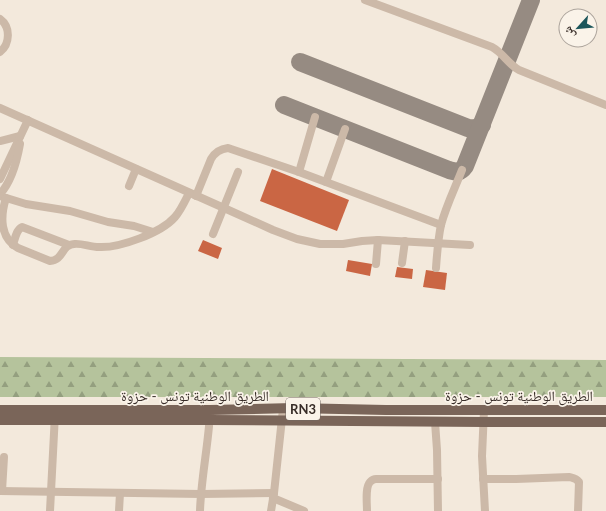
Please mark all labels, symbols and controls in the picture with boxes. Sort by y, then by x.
north arrow [558,8,598,48]
text: ش [560,23,579,41]
street label: الطريق الوطنية تونس - حزوة [121,387,269,406]
street label: الطريق الوطنية تونس - حزوة [445,387,593,406]
road number: RN3 [286,398,320,420]

